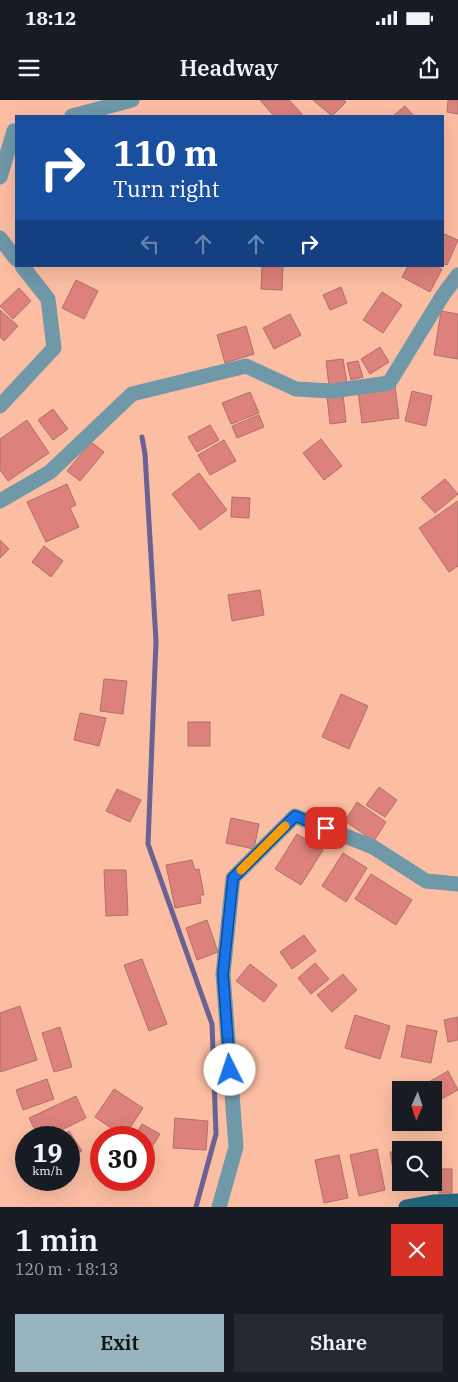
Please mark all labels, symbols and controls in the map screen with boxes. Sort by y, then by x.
text: 18:12 [25,6,76,30]
text: Headway [180,53,278,82]
icon: menu [15,54,43,82]
icon: share [415,54,443,82]
text: 110 m [113,130,218,176]
icon: right [30,135,95,200]
text: Turn right [113,174,220,203]
icon: left [136,230,164,258]
icon: ahead [189,230,217,258]
icon: ahead [242,230,270,258]
icon: right [295,230,323,258]
pin [305,807,347,849]
icon: arrive [312,814,340,842]
position arrow [203,1043,255,1095]
north arrow [392,1081,442,1131]
map controls [392,1081,442,1191]
speed limit sign: 30 [90,1126,155,1191]
text: 19 [32,1136,63,1169]
button: search [392,1141,442,1191]
text: km/h [32,1163,63,1178]
text: 1 min [15,1220,98,1259]
button: close [391,1224,443,1276]
text: 120 m · 18:13 [15,1259,118,1279]
button: Exit [15,1314,224,1372]
button: Share [234,1314,443,1372]

